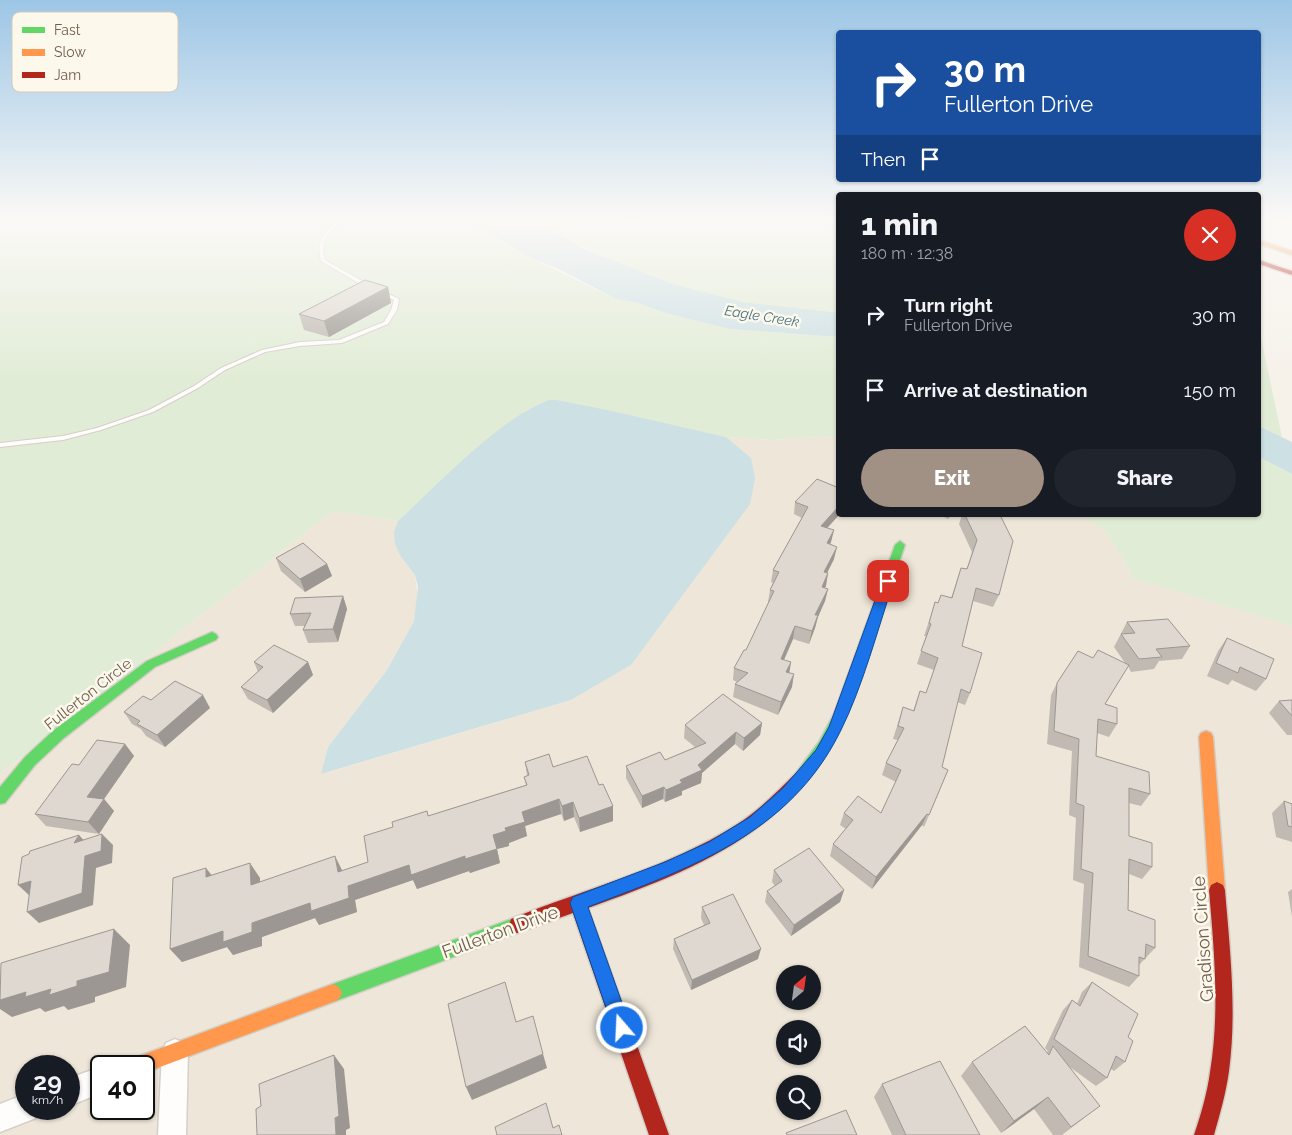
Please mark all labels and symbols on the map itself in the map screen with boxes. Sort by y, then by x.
legend [12,12,178,92]
text: Fast [54,22,81,38]
text: Slow [54,44,86,60]
text: Jam [54,67,81,83]
water label: Eagle Creek [723,302,801,330]
pin [867,560,909,602]
street label: Fullerton Circle [41,654,135,734]
street label: Gradison Circle [1188,875,1217,1003]
street label: Fullerton Drive [439,901,561,962]
north arrow [776,965,821,1010]
position arrow [595,1001,647,1053]
speed limit sign: 40 [90,1055,155,1120]

